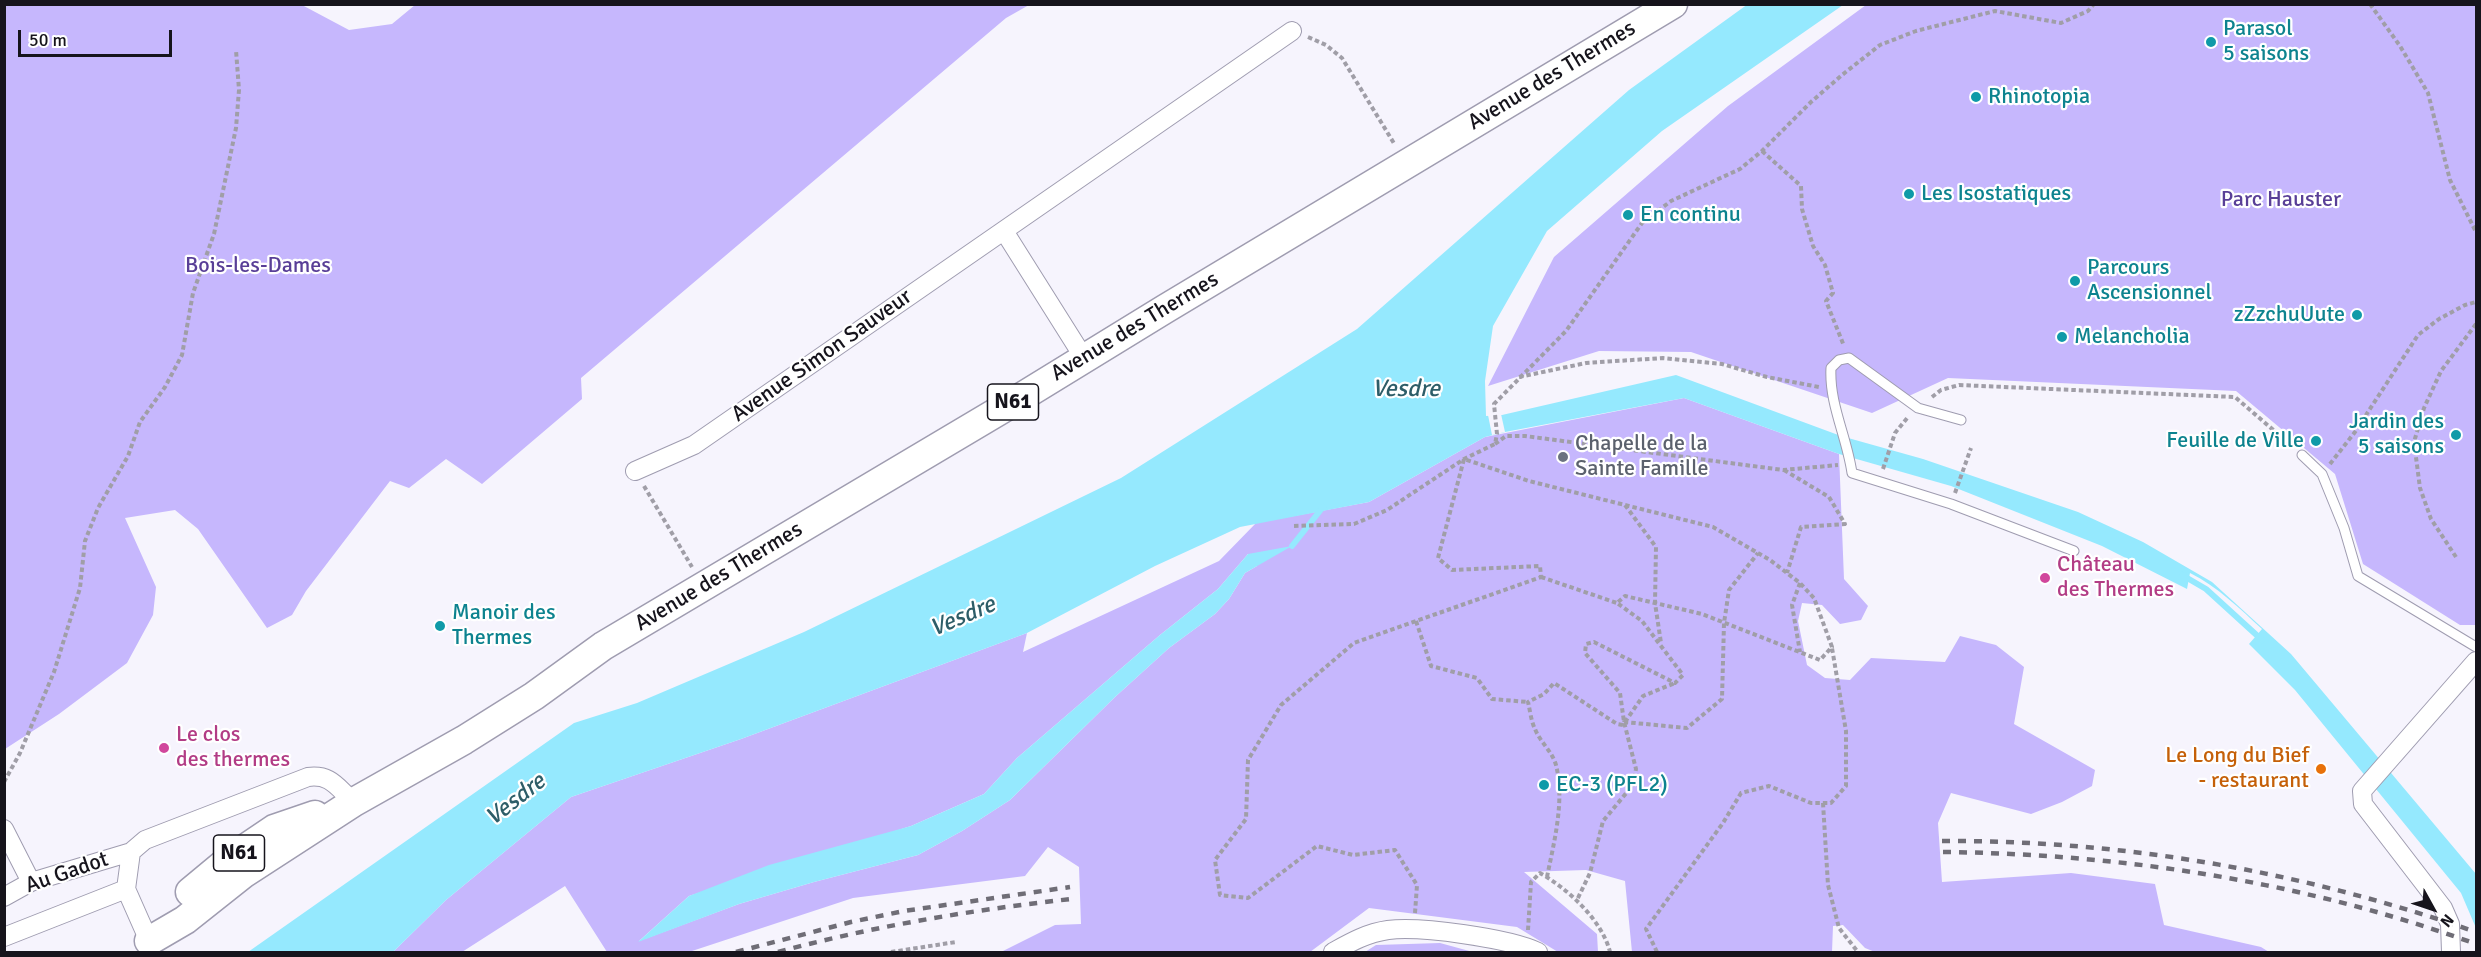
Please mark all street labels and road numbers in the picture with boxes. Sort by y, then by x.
street label: Avenue des Thermes [1463,16,1641,136]
street label: Avenue des Thermes [1046,267,1224,387]
street label: Avenue Simon Sauveur [727,284,917,428]
road number: N61 [988,384,1038,420]
street label: Avenue des Thermes [630,517,808,637]
road number: N61 [214,835,264,871]
street label: Au Gadot [22,847,112,899]

